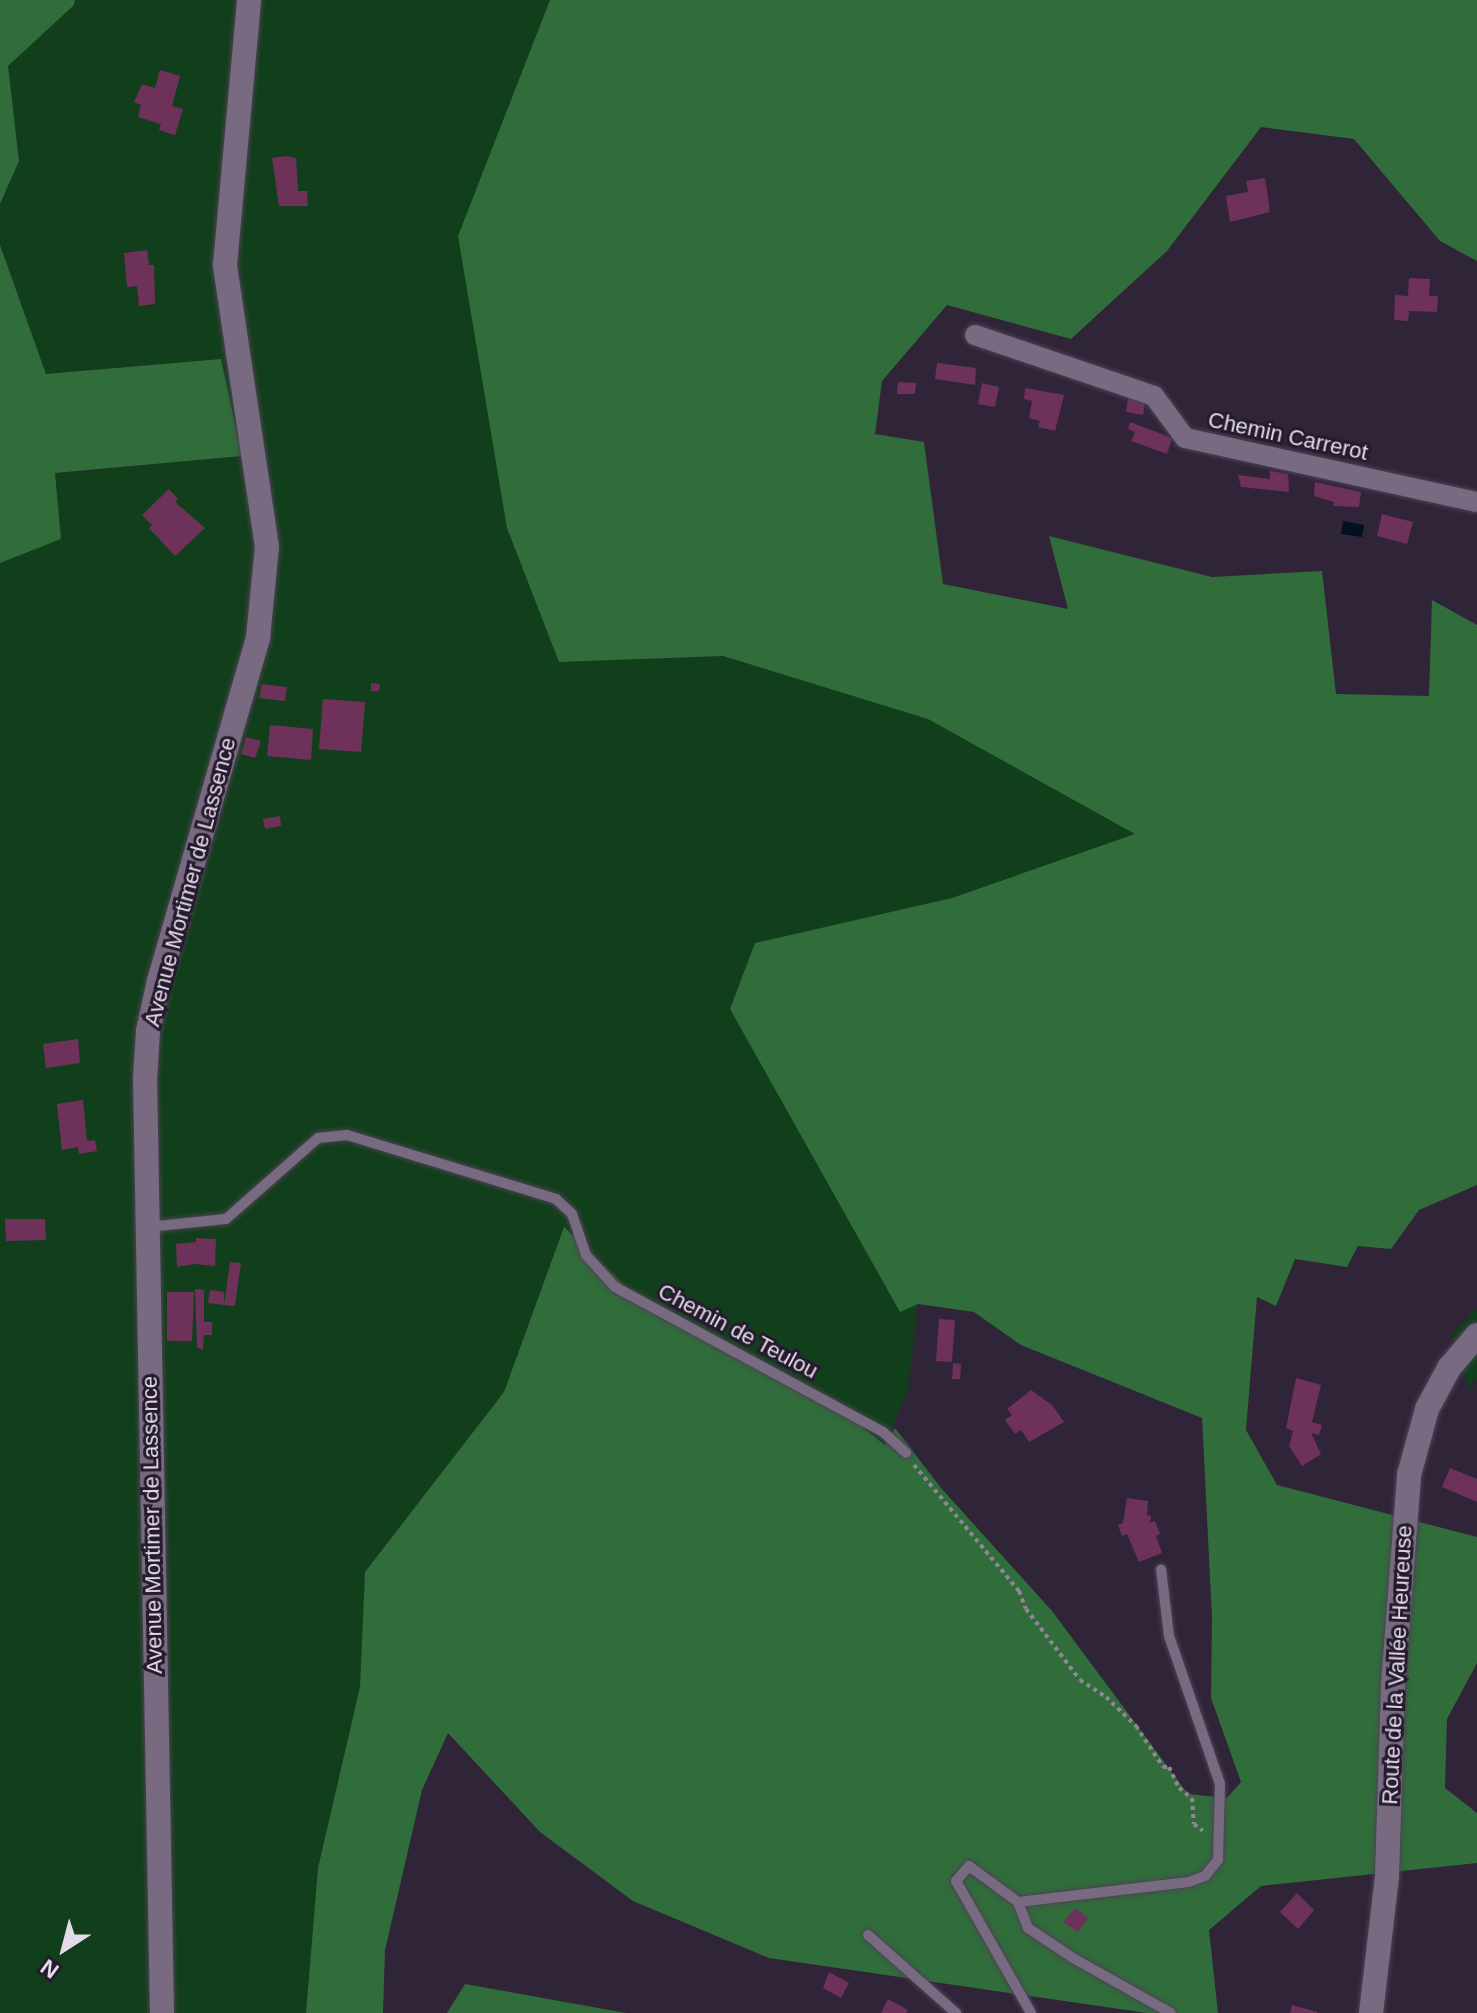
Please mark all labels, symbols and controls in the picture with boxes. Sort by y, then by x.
street label: Chemin Carrerot [1206,406,1370,466]
street label: Avenue Mortimer de Lassence [139,735,241,1029]
street label: Chemin de Teulou [654,1278,822,1384]
street label: Avenue Mortimer de Lassence [136,1376,168,1674]
street label: Route de la Vallée Heureuse [1376,1525,1418,1805]
north arrow [24,1909,104,1989]
text: N [36,1954,63,1984]

